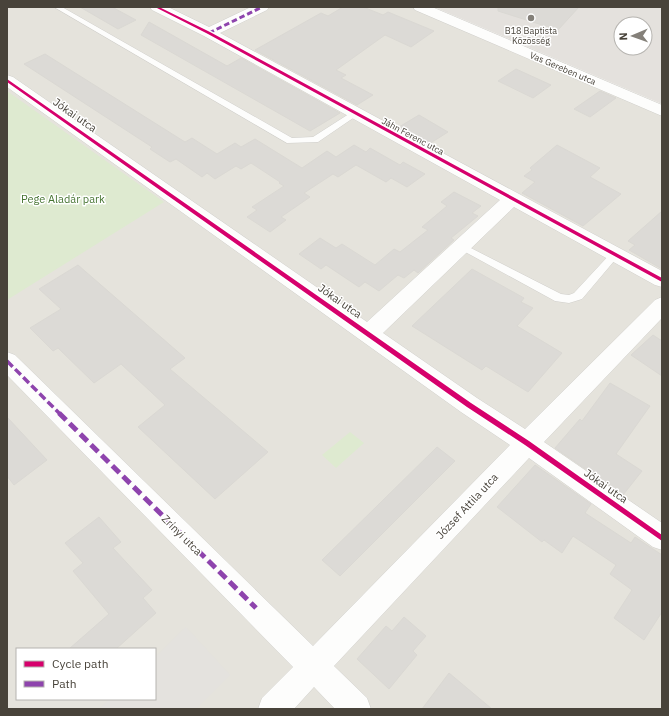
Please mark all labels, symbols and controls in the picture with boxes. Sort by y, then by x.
marker: B18 Baptista Közösség [526,13,536,23]
north arrow [613,16,653,56]
place label: B18 Baptista Közösség [505,25,557,46]
text: N [616,32,630,41]
street label: Vas Gereben utca [528,49,598,87]
street label: Jókai utca [50,95,100,135]
street label: Jáhn Ferenc utca [380,115,446,157]
park label: Pege Aladár park [21,192,105,206]
street label: Jókai utca [315,281,365,321]
street label: Jókai utca [581,466,631,506]
street label: József Attila utca [433,470,501,542]
street label: Zrínyi utca [159,512,205,558]
legend [16,648,156,700]
text: Cycle path [52,656,109,671]
text: Path [52,676,77,691]

